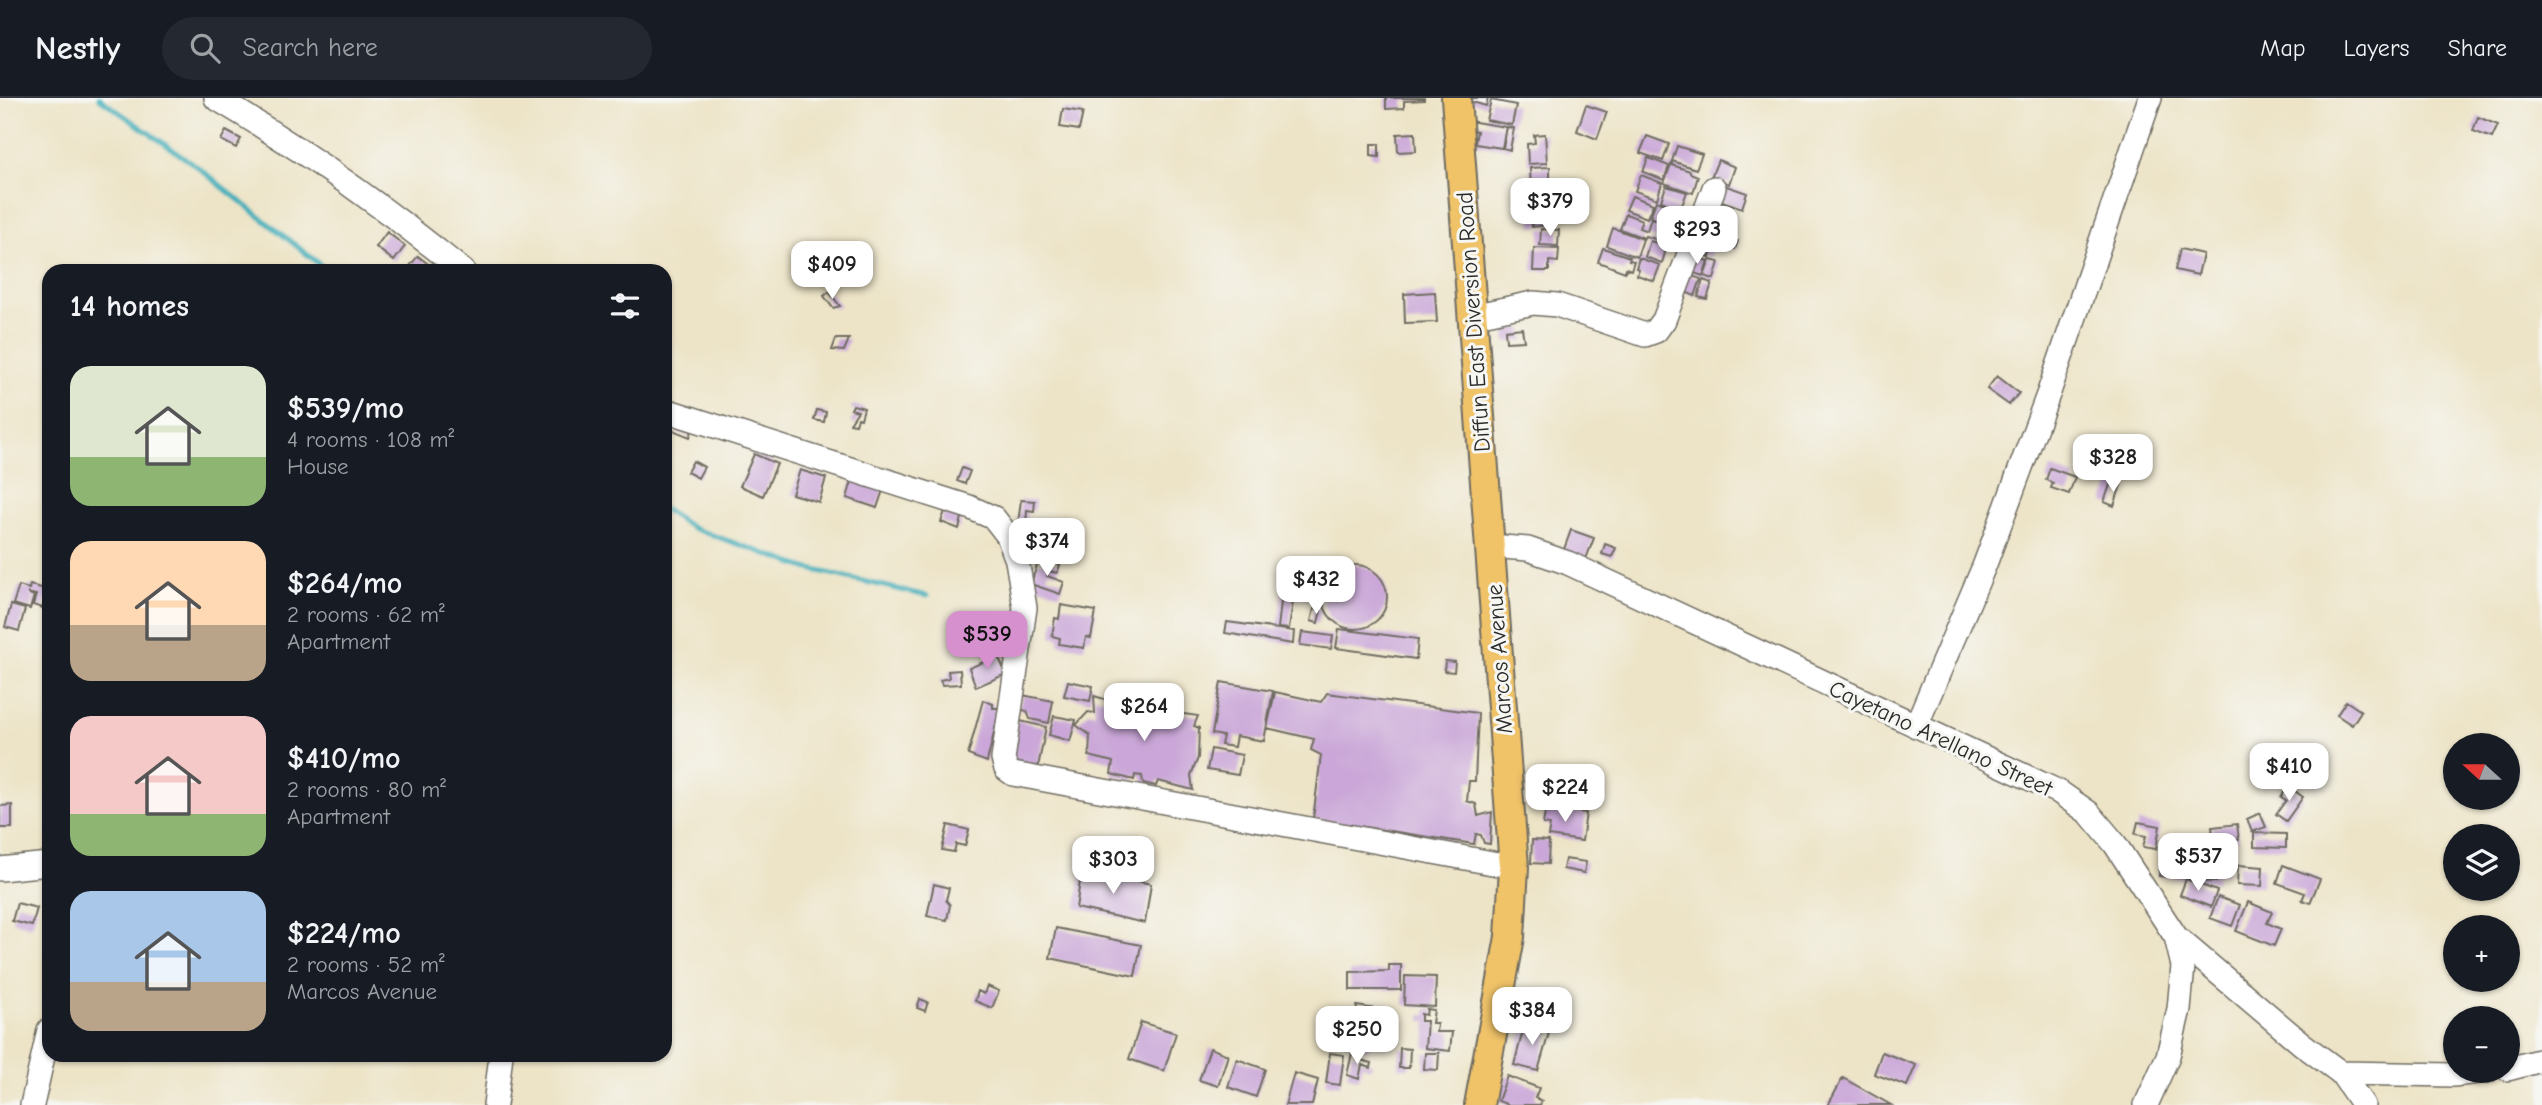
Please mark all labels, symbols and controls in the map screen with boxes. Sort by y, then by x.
search box [162,17,652,80]
text: Nestly [35,29,120,67]
icon: search [186,29,224,67]
text: Search here [242,33,378,63]
text: Map [2260,34,2306,62]
text: Layers [2344,34,2409,62]
text: Share [2447,34,2507,62]
pin: $379 [1509,178,1591,238]
text: $379 [1526,187,1574,214]
street label: Diffun East Diversion Road [1451,191,1496,453]
pin: $293 [1656,206,1738,266]
text: $293 [1673,215,1721,242]
pin: $409 [791,242,873,301]
text: $409 [807,250,857,277]
icon: filters [606,287,644,325]
text: 14 homes [70,289,189,324]
text: $539/mo [287,391,404,426]
icon: home [126,394,210,478]
text: 4 rooms · 108 m² [287,426,454,453]
pin: $328 [2072,434,2154,494]
text: $328 [2089,443,2137,470]
text: House [287,453,349,480]
pin: $374 [1006,518,1088,578]
text: $374 [1025,527,1069,554]
pin: $432 [1275,556,1357,616]
text: $432 [1292,565,1340,592]
text: $264/mo [287,566,402,601]
icon: home [126,569,210,653]
street label: Marcos Avenue [1481,583,1518,735]
text: 2 rooms · 62 m² [287,601,445,628]
pin: $539 [946,612,1028,671]
text: $539 [962,620,1012,647]
text: Apartment [287,628,390,655]
street label: Cayetano Arellano Street [1825,675,2058,803]
pin: $264 [1103,684,1185,743]
text: $264 [1120,692,1168,719]
north arrow [2443,733,2520,810]
map controls [2443,733,2520,1083]
text: $410/mo [287,741,401,776]
icon: home [126,744,210,828]
pin: $410 [2248,744,2330,803]
text: $410 [2266,752,2312,779]
pin: $224 [1524,764,1606,824]
text: $224 [1542,773,1588,800]
text: 2 rooms · 80 m² [287,776,446,803]
text: Apartment [287,803,390,830]
button: layers [2443,824,2520,901]
pin: $537 [2157,834,2239,893]
pin: $303 [1072,836,1154,896]
text: $537 [2174,842,2222,869]
text: $303 [1088,845,1138,872]
button: + [2443,915,2520,992]
text: $224/mo [287,916,401,951]
icon: home [126,919,210,1003]
text: 2 rooms · 52 m² [287,951,445,978]
text: Marcos Avenue [287,978,437,1005]
pin: $384 [1491,988,1573,1047]
text: $384 [1508,996,1556,1023]
pin: $250 [1316,1006,1398,1066]
button: − [2443,1006,2520,1083]
text: $250 [1332,1015,1382,1042]

